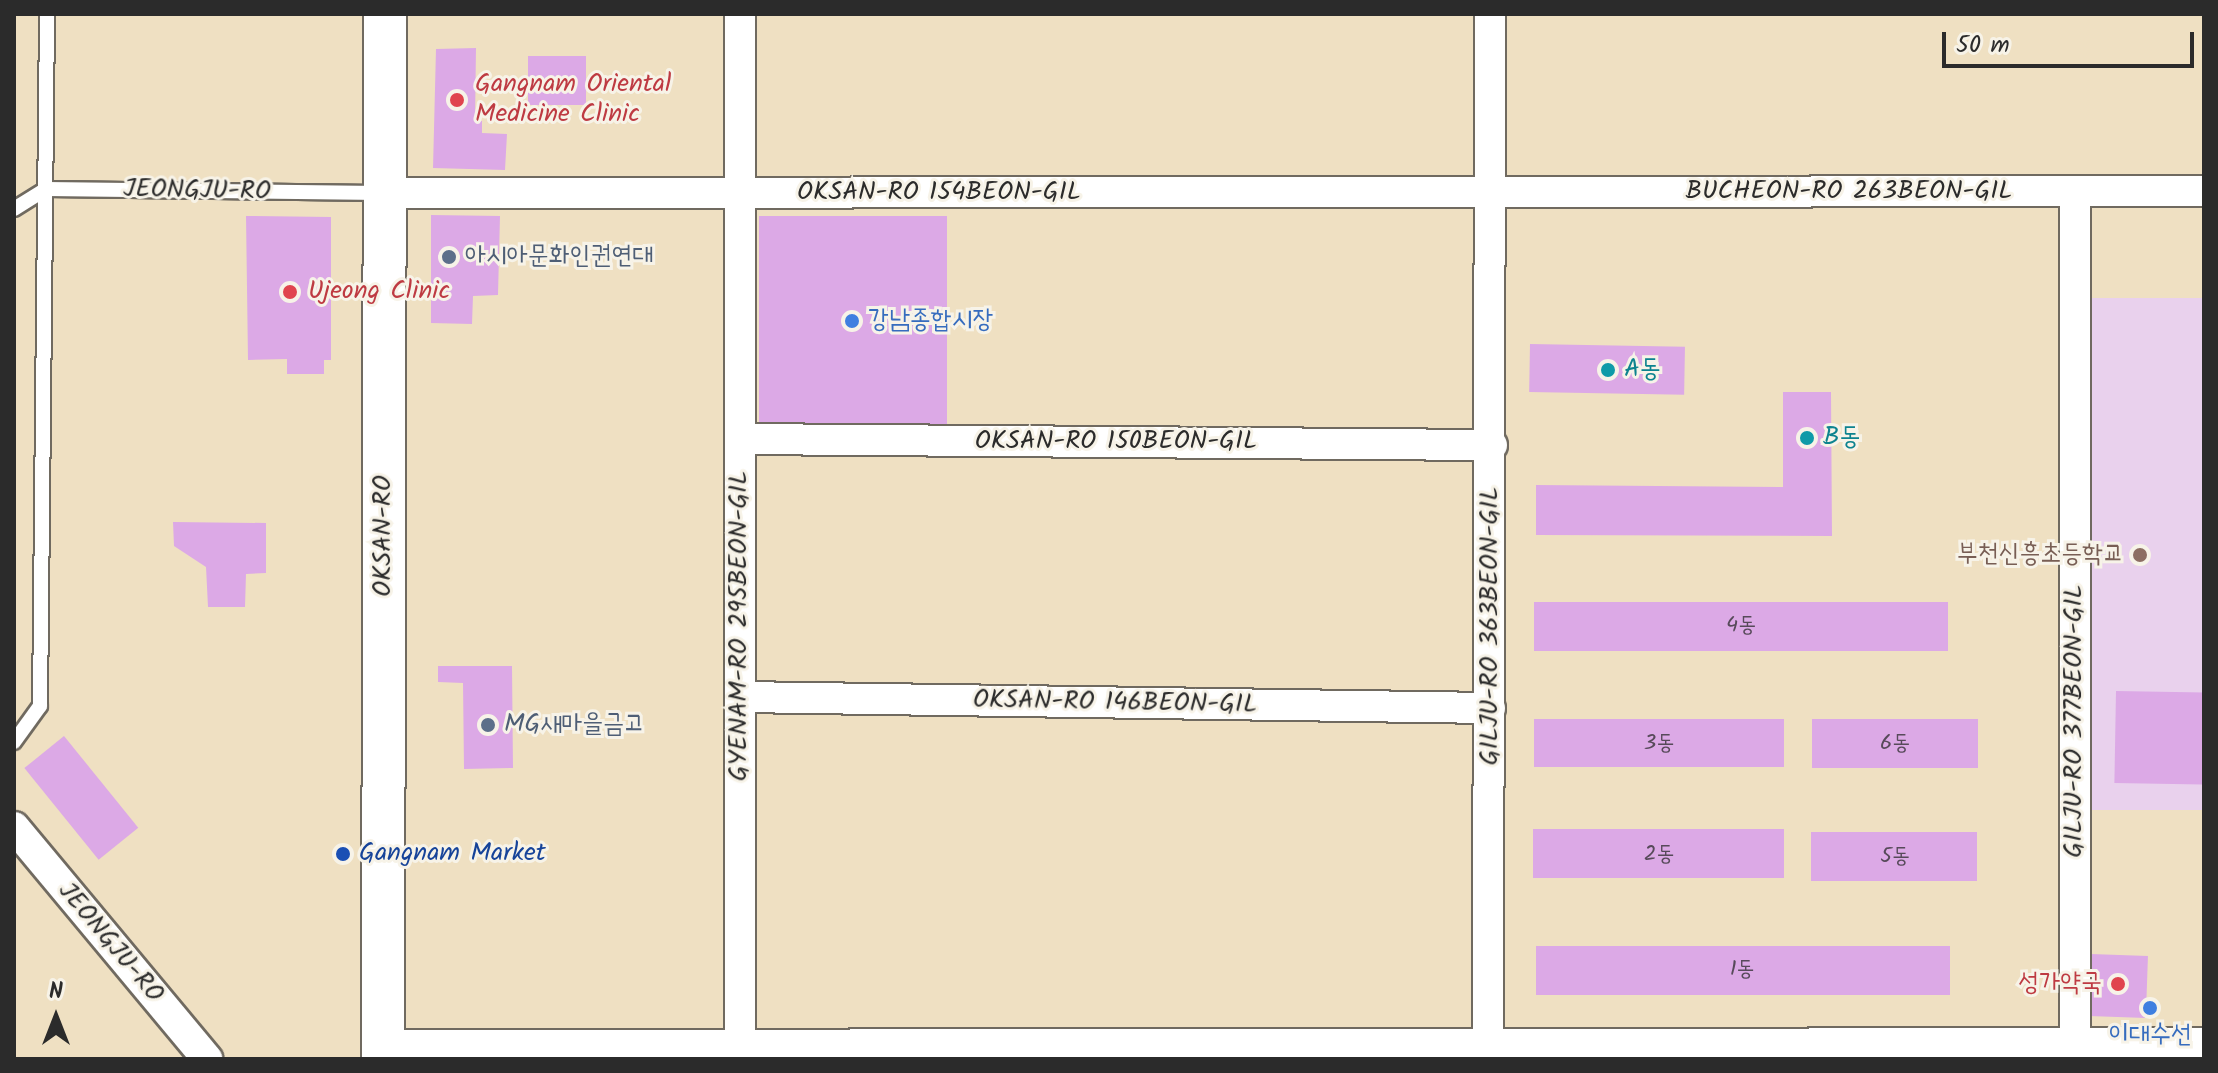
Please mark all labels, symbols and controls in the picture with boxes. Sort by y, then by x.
scale bar [1946,16,2198,66]
text: 50 m [1956,26,2010,65]
place label: Gangnam Oriental Medicine Clinic [475,69,671,130]
marker: Gangnam Oriental Medicine Clinic [446,89,468,111]
street label: JEONGJU-RO [123,174,271,208]
street label: BUCHEON-RO 263BEON-GIL [1685,176,2013,208]
street label: OKSAN-RO 154BEON-GIL [797,177,1081,209]
place label: 아시아문화인권연대 [465,241,653,273]
marker: 아시아문화인권연대 [440,248,458,266]
place label: Ujeong Clinic [308,276,450,308]
marker: Ujeong Clinic [279,281,301,303]
place label: 강남종합시장 [868,305,994,337]
marker: 강남종합시장 [843,312,861,330]
place label: A동 [1624,354,1661,386]
marker: A동 [1599,361,1617,379]
place label: B동 [1823,422,1860,454]
street label: OKSAN-RO 150BEON-GIL [975,426,1257,458]
marker: B동 [1798,429,1816,447]
street label: GYENAM-RO 295BEON-GIL [724,471,756,781]
street label: OKSAN-RO [368,475,400,597]
street label: GILJU-RO 363BEON-GIL [1475,487,1507,765]
place label: 부천신흥초등학교 [1957,539,2124,571]
marker: 부천신흥초등학교 [2131,546,2149,564]
street label: GILJU-RO 377BEON-GIL [2059,584,2091,858]
house number: 4동 [1726,613,1756,639]
street label: OKSAN-RO 146BEON-GIL [973,685,1257,721]
place label: MG새마을금고 [504,709,645,741]
marker: MG새마을금고 [479,716,497,734]
house number: 3동 [1644,731,1674,757]
house number: 6동 [1880,731,1910,757]
place label: Gangnam Market [359,838,546,870]
house number: 2동 [1644,842,1674,868]
house number: 5동 [1880,844,1910,870]
marker: Gangnam Market [334,845,352,863]
street label: JEONGJU-RO [51,876,169,1010]
house number: 1동 [1730,957,1754,983]
place label: 성가약국 [2018,968,2102,1000]
marker: 성가약국 [2109,975,2127,993]
north arrow [16,977,96,1057]
marker: 이대수선 [2141,999,2159,1017]
place label: 이대수선 [2108,1020,2192,1052]

